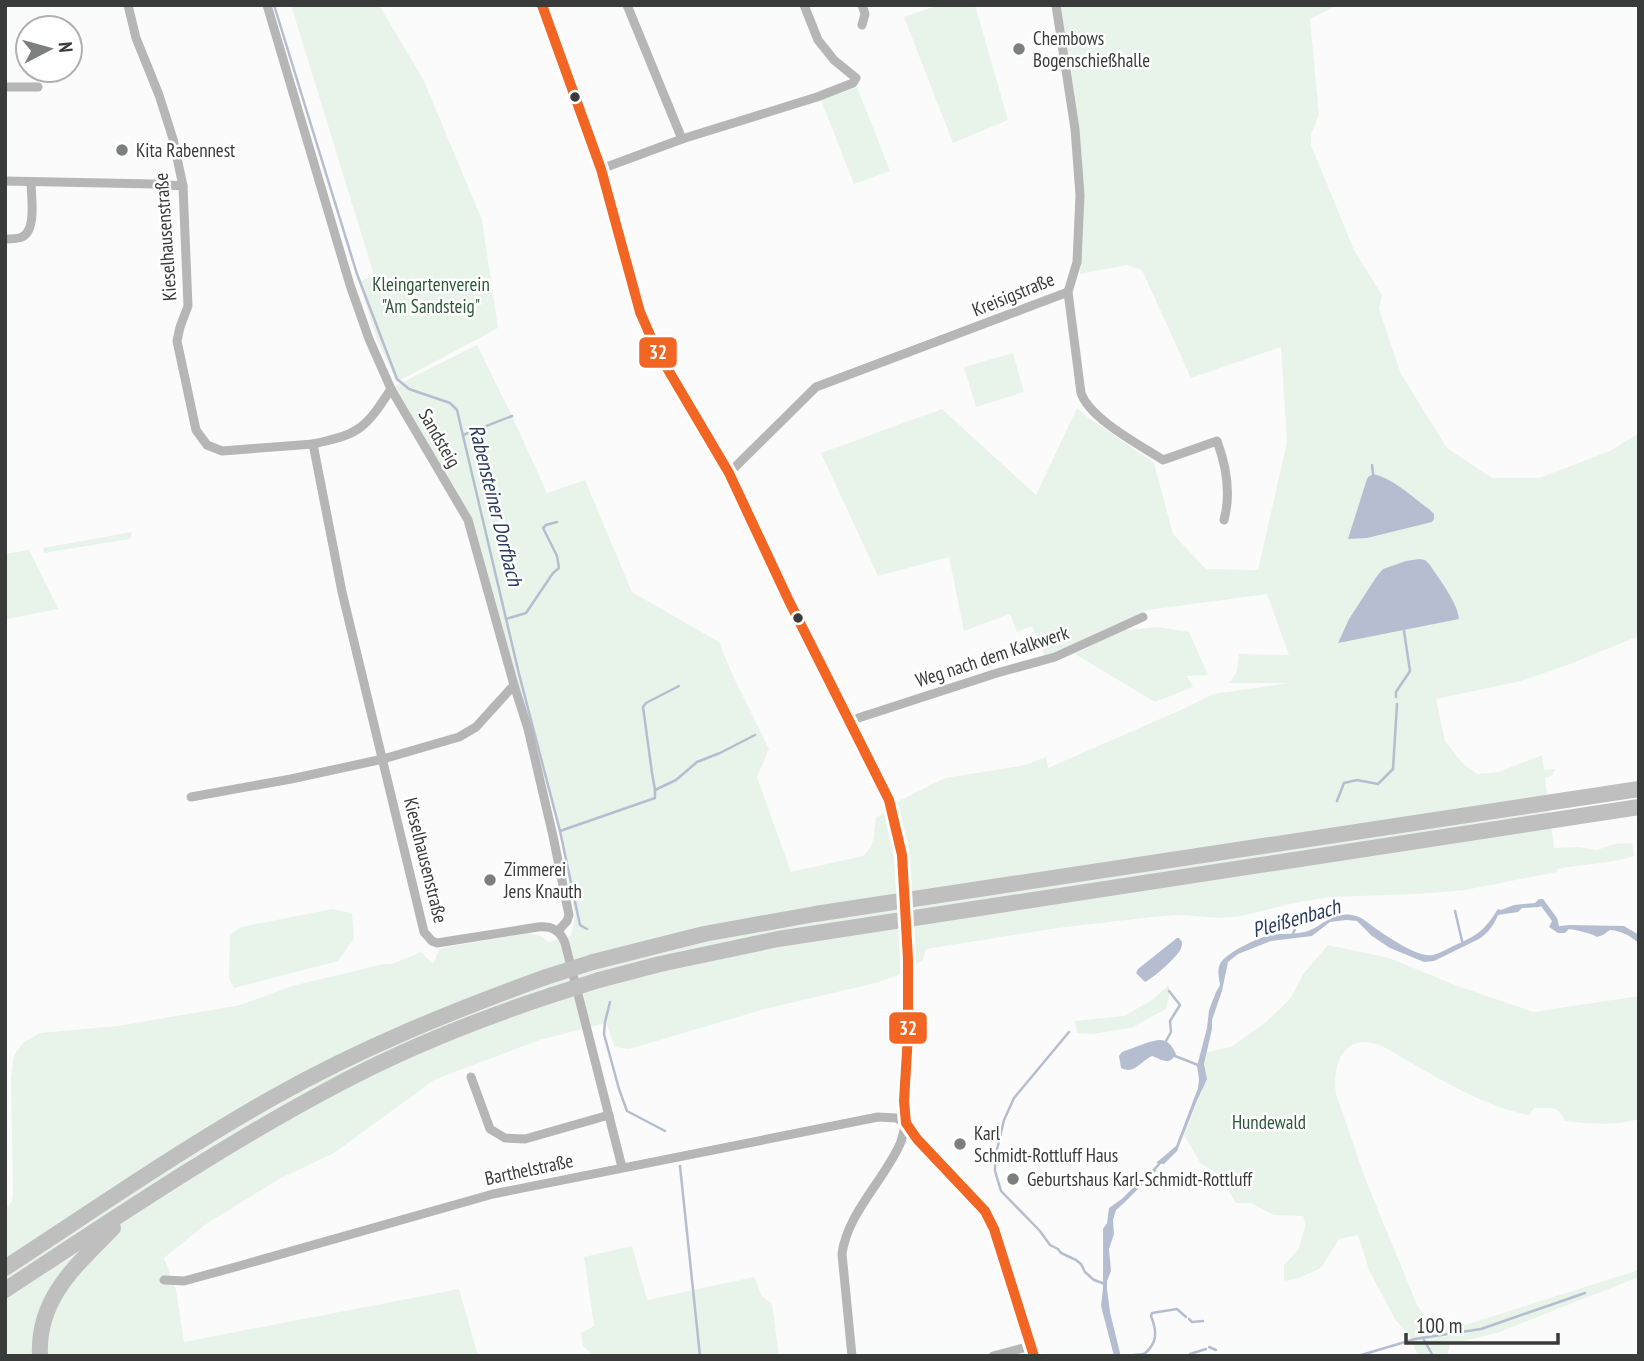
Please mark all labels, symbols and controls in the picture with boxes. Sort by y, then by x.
north arrow [14,14,84,84]
place label: Chembows Bogenschießhalle [1033,26,1150,72]
text: N [53,41,78,54]
marker: Chembows Bogenschießhalle [1011,41,1027,57]
unlabelled marker [568,90,582,104]
place label: Kita Rabennest [136,138,236,162]
marker: Kita Rabennest [114,142,130,158]
street label: Kieselhausenstraße [149,172,181,302]
street label: Kreisigstraße [968,267,1058,321]
park label: Kleingartenverein "Am Sandsteig" [372,272,490,318]
line badge: 32 [638,336,678,369]
text: 32 [649,340,667,364]
street label: Sandsteig [414,404,466,472]
water label: Rabensteiner Dorfbach [463,422,529,590]
unlabelled marker [791,611,805,625]
street label: Weg nach dem Kalkwerk [912,620,1072,692]
street label: Kieselhausenstraße [399,795,453,925]
place label: Zimmerei Jens Knauth [503,857,582,903]
marker: Zimmerei Jens Knauth [482,872,498,888]
water label: Pleißenbach [1249,892,1345,943]
line badge: 32 [888,1011,928,1045]
text: 32 [899,1016,917,1040]
park label: Hundewald [1232,1110,1306,1134]
place label: Karl Schmidt-Rottluff Haus [974,1121,1118,1167]
marker: Karl Schmidt-Rottluff Haus [952,1136,968,1152]
street label: Barthelstraße [483,1148,575,1190]
place label: Geburtshaus Karl-Schmidt-Rottluff [1027,1167,1253,1191]
marker: Geburtshaus Karl-Schmidt-Rottluff [1005,1171,1021,1187]
scale bar [1406,1302,1558,1346]
text: 100 m [1416,1312,1462,1339]

